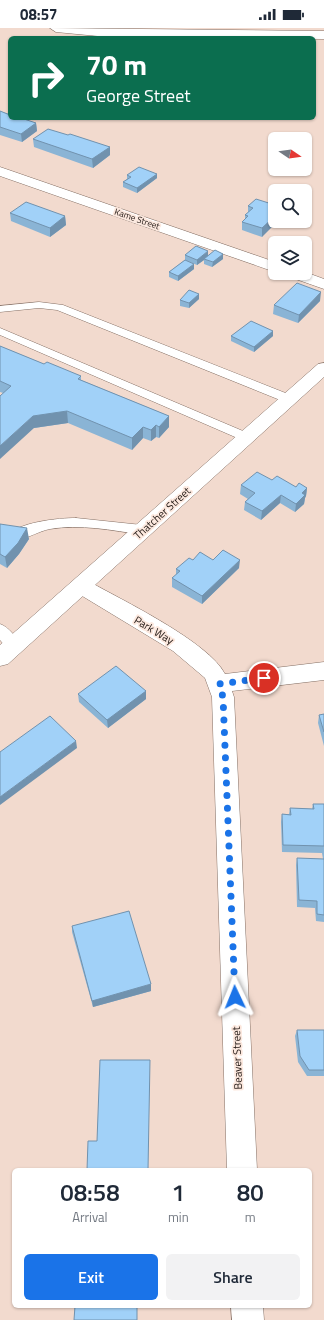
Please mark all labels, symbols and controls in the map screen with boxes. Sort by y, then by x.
text: 08:57 [20,3,57,26]
text: 70 m [86,43,147,86]
icon: right [20,52,72,104]
text: George Street [86,82,191,109]
north arrow [268,132,312,176]
map controls [268,132,312,280]
button: search [268,184,312,228]
street label: Kame Street [113,205,162,233]
button: layers [268,236,312,280]
street label: Thatcher Street [130,483,194,543]
street label: Park Way [131,612,177,648]
pin [247,661,281,695]
icon: arrive [253,667,275,689]
position arrow [214,976,256,1018]
street label: Beaver Street [228,1026,246,1090]
text: 08:58 [60,1174,120,1210]
text: 1 [172,1174,185,1210]
text: 80 [237,1174,264,1210]
text: Arrival [72,1207,108,1227]
text: min [168,1207,189,1227]
text: m [245,1207,256,1227]
button: Exit [24,1254,158,1300]
button: Share [166,1254,300,1300]

